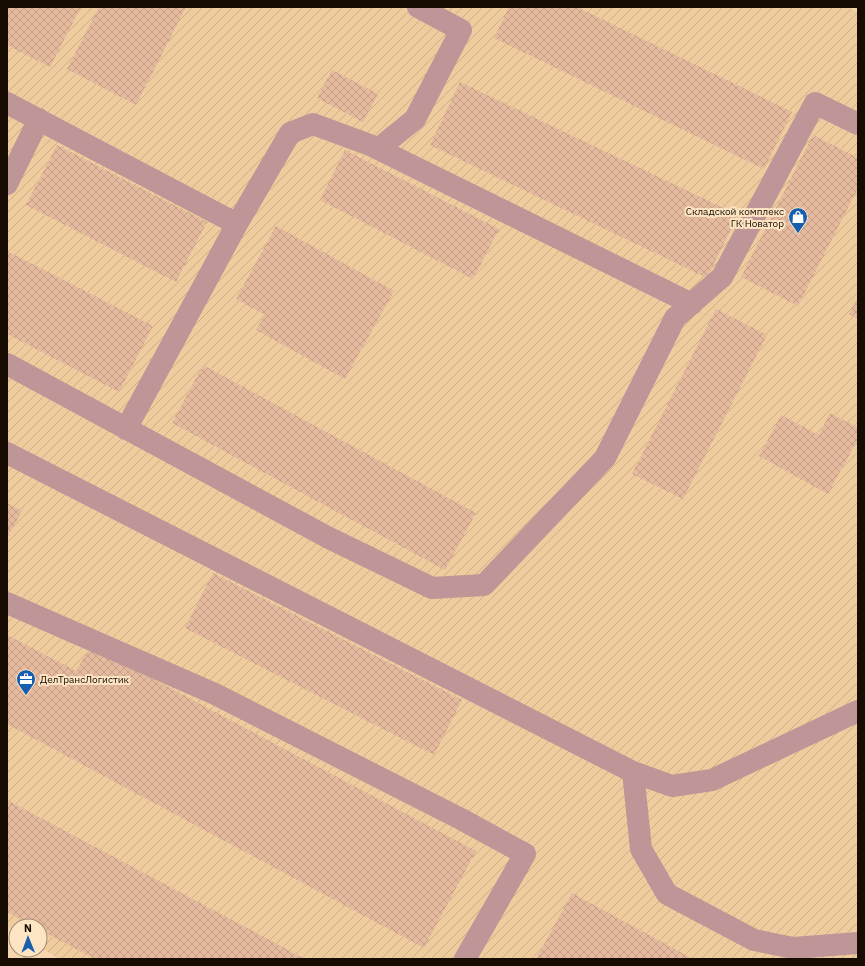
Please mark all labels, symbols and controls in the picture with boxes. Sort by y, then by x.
place label: Складской комплекс ГК Новатор [686,205,784,230]
shop icon: Складской комплекс ГК Новатор [787,206,809,234]
office icon: ДелТрансЛогистик [15,668,37,696]
place label: ДелТрансЛогистик [40,673,130,686]
north arrow [8,918,48,958]
text: N [24,921,32,935]

